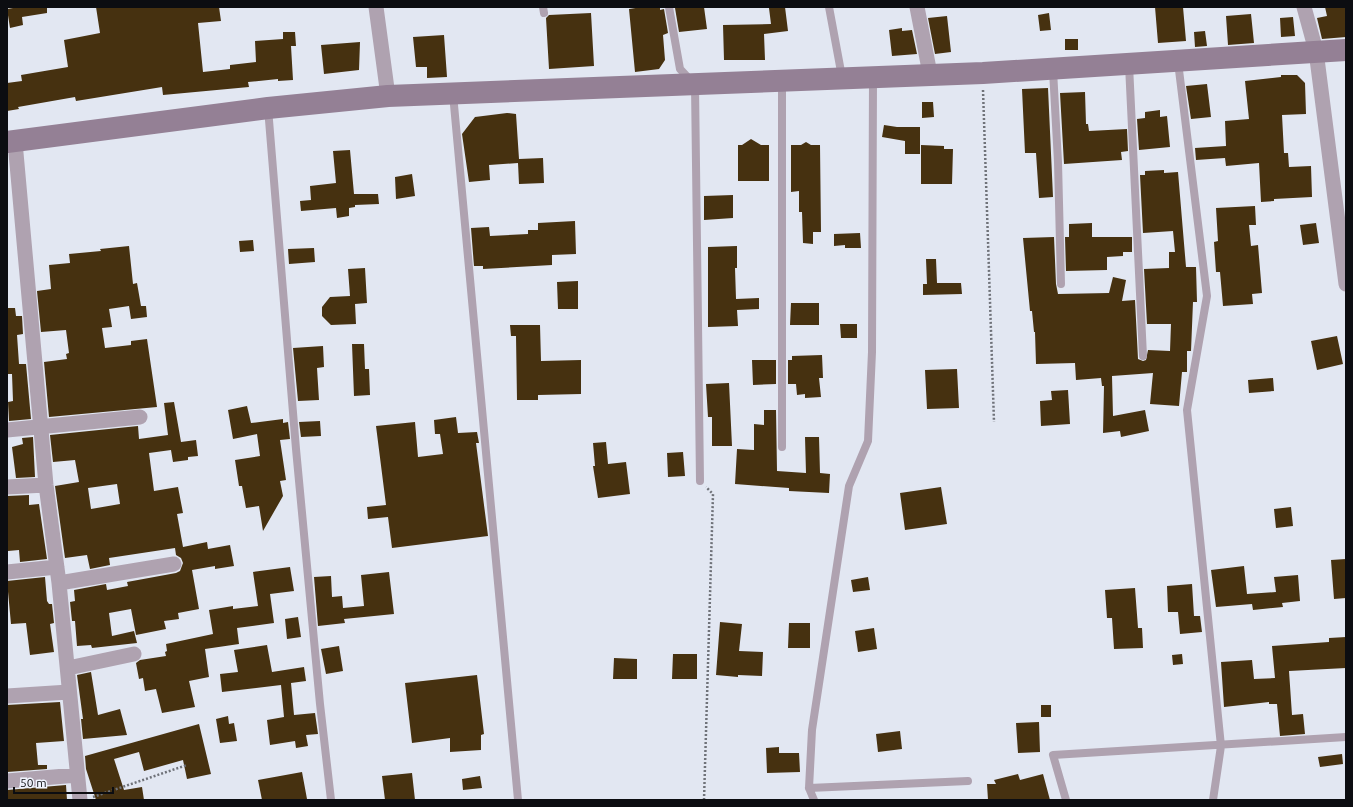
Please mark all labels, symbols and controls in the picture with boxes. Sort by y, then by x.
scale bar [14,769,113,795]
text: 50 m [20,776,47,789]

